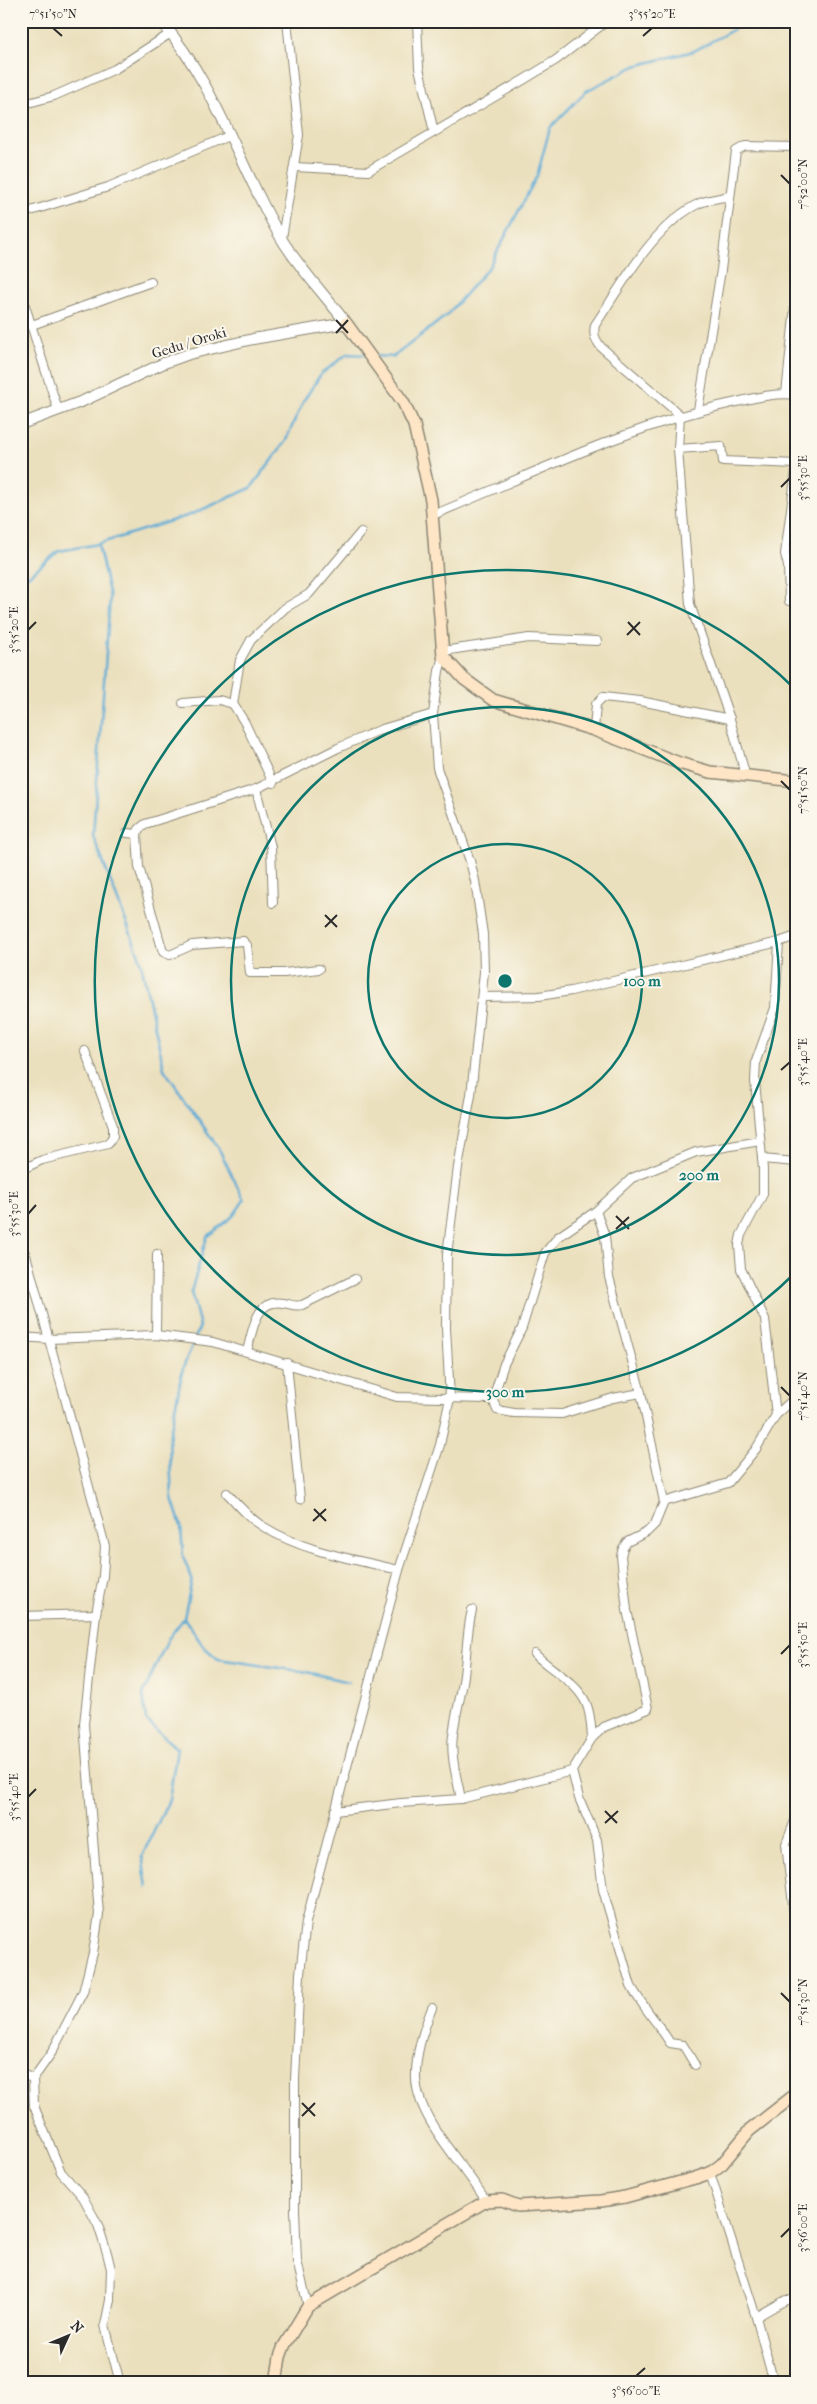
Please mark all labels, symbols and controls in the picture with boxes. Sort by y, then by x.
text: 7°51'50"N [29,7,77,21]
text: 3°55'20"E [629,7,675,21]
text: 7°52'00"N [796,158,810,210]
street label: Gedu / Oroki [150,324,228,362]
text: 3°55'30"E [796,455,810,501]
text: 3°55'20"E [7,607,21,653]
text: 7°51'50"N [796,766,810,814]
centre of rings [496,972,514,990]
text: 100 m [623,972,661,990]
text: 3°55'40"E [796,1038,810,1086]
text: 200 m [679,1166,719,1184]
text: 3°55'30"E [7,1191,21,1237]
text: 7°51'40"N [796,1371,810,1421]
text: 300 m [486,1383,525,1401]
text: 3°55'50"E [796,1622,810,1668]
text: 3°55'40"E [7,1773,21,1821]
text: 7°51'30"N [796,1978,810,2026]
text: 3°56'00"E [796,2204,810,2252]
north arrow [42,2312,92,2362]
text: N [67,2318,87,2337]
text: 3°56'00"E [612,2384,660,2398]

